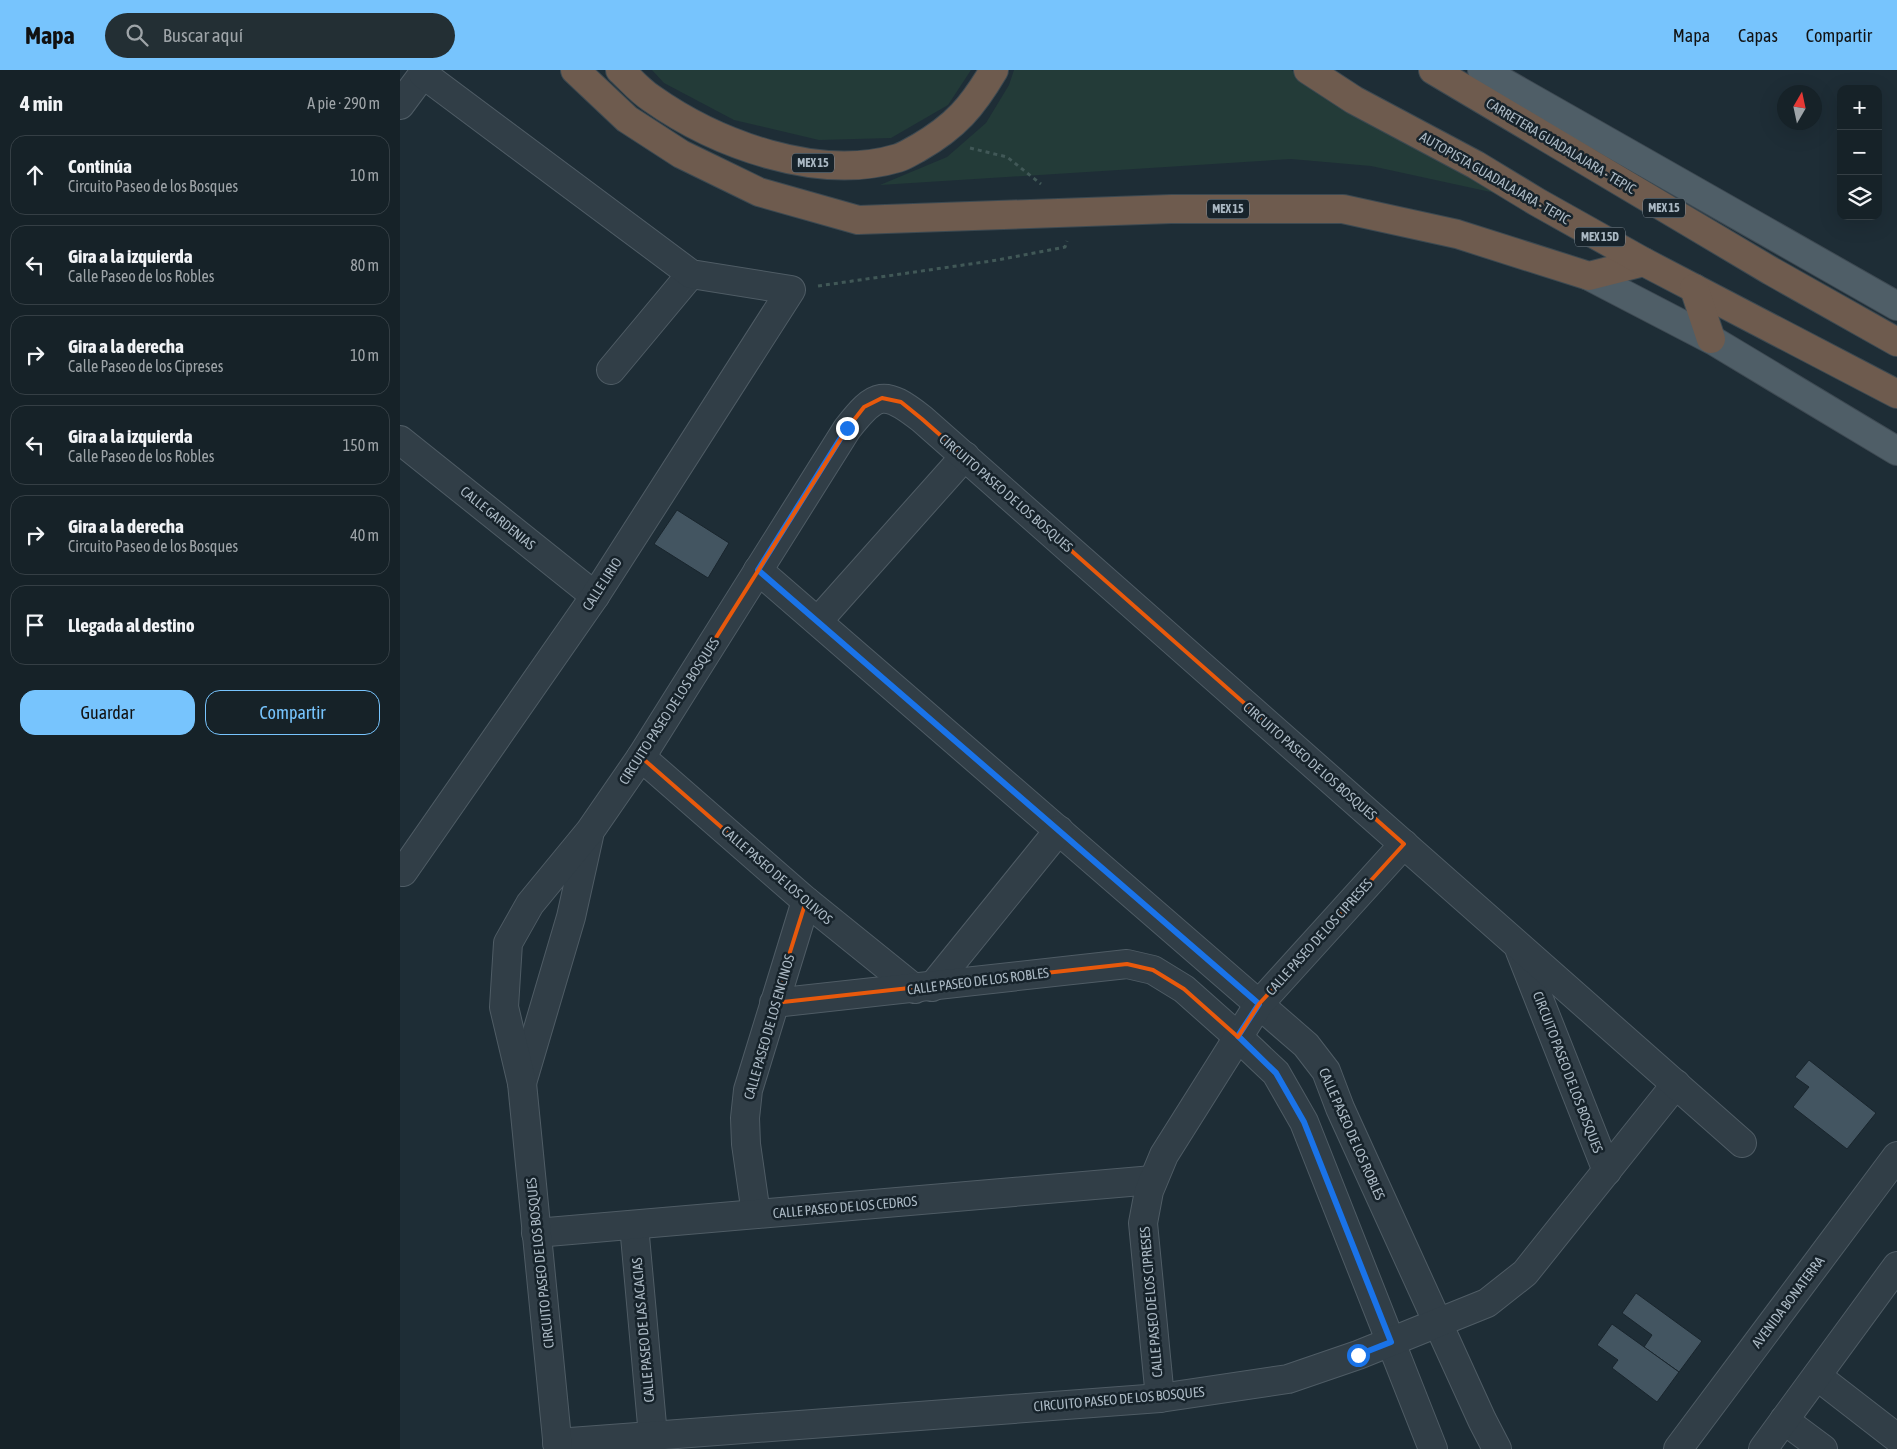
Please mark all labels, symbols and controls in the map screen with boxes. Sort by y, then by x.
search box [105,13,455,58]
icon: search [123,21,151,49]
text: Mapa [25,22,75,49]
text: Buscar aquí [163,24,243,46]
text: Mapa [1673,25,1710,46]
text: Capas [1738,25,1778,46]
text: Compartir [1806,25,1872,46]
north arrow [1777,85,1822,130]
map controls [1837,85,1882,220]
button: + [1837,85,1882,130]
text: 4 min [20,91,63,115]
text: A pie · 290 m [307,94,380,112]
street label: CARRETERA GUADALAJARA - TEPIC [1483,95,1639,197]
street label: AUTOPISTA GUADALAJARA - TEPIC [1417,128,1574,228]
button: − [1837,130,1882,175]
road number: MEX 15 [792,154,834,172]
text: Continúa [68,155,132,177]
icon: ahead [21,161,49,189]
text: 10 m [350,166,379,184]
button: layers [1837,175,1882,220]
text: Circuito Paseo de los Bosques [68,177,238,195]
road number: MEX 15 [1643,198,1685,218]
road number: MEX 15 [1207,200,1249,218]
road number: MEX 15D [1575,228,1625,246]
text: Gira a la izquierda [68,245,193,267]
icon: left [21,251,49,279]
text: 80 m [350,256,379,274]
text: Calle Paseo de los Robles [68,267,215,285]
text: Gira a la derecha [68,335,184,357]
icon: right [21,341,49,369]
text: 10 m [350,346,379,364]
text: Calle Paseo de los Cipreses [68,357,223,375]
route end [836,417,859,440]
text: Gira a la izquierda [68,425,193,447]
icon: left [21,431,49,459]
street label: CIRCUITO PASEO DE LOS BOSQUES [936,431,1076,555]
text: 150 m [343,436,379,454]
text: Calle Paseo de los Robles [68,447,215,465]
street label: CALLE GARDENIAS [457,483,539,553]
text: Gira a la derecha [68,515,184,537]
icon: right [21,521,49,549]
text: 40 m [350,526,379,544]
text: Circuito Paseo de los Bosques [68,537,238,555]
street label: CALLE LIRIO [579,555,625,613]
icon: arrive [21,611,49,639]
text: Llegada al destino [68,614,195,636]
street label: CIRCUITO PASEO DE LOS BOSQUES [616,635,723,787]
button: Guardar [20,690,195,735]
button: Compartir [205,690,380,735]
street label: CIRCUITO PASEO DE LOS BOSQUES [1240,699,1380,823]
street label: CALLE PASEO DE LOS OLIVOS [718,822,836,928]
street label: CALLE PASEO DE LOS CIPRESES [1262,875,1376,999]
street label: CALLE PASEO DE LOS ENCINOS [741,952,797,1101]
street label: CALLE PASEO DE LOS ROBLES [906,964,1050,998]
street label: CIRCUITO PASEO DE LOS BOSQUES [1530,989,1606,1155]
street label: CALLE PASEO DE LOS ROBLES [1316,1066,1388,1203]
street label: CIRCUITO PASEO DE LOS BOSQUES [523,1177,557,1349]
street label: CALLE PASEO DE LOS CEDROS [772,1193,918,1221]
street label: CALLE PASEO DE LOS CIPRESES [1136,1226,1166,1378]
street label: AVENIDA BONATERRA [1748,1253,1828,1351]
street label: CALLE PASEO DE LAS ACACIAS [629,1257,657,1403]
route start [1347,1344,1370,1367]
street label: CIRCUITO PASEO DE LOS BOSQUES [1033,1384,1205,1414]

